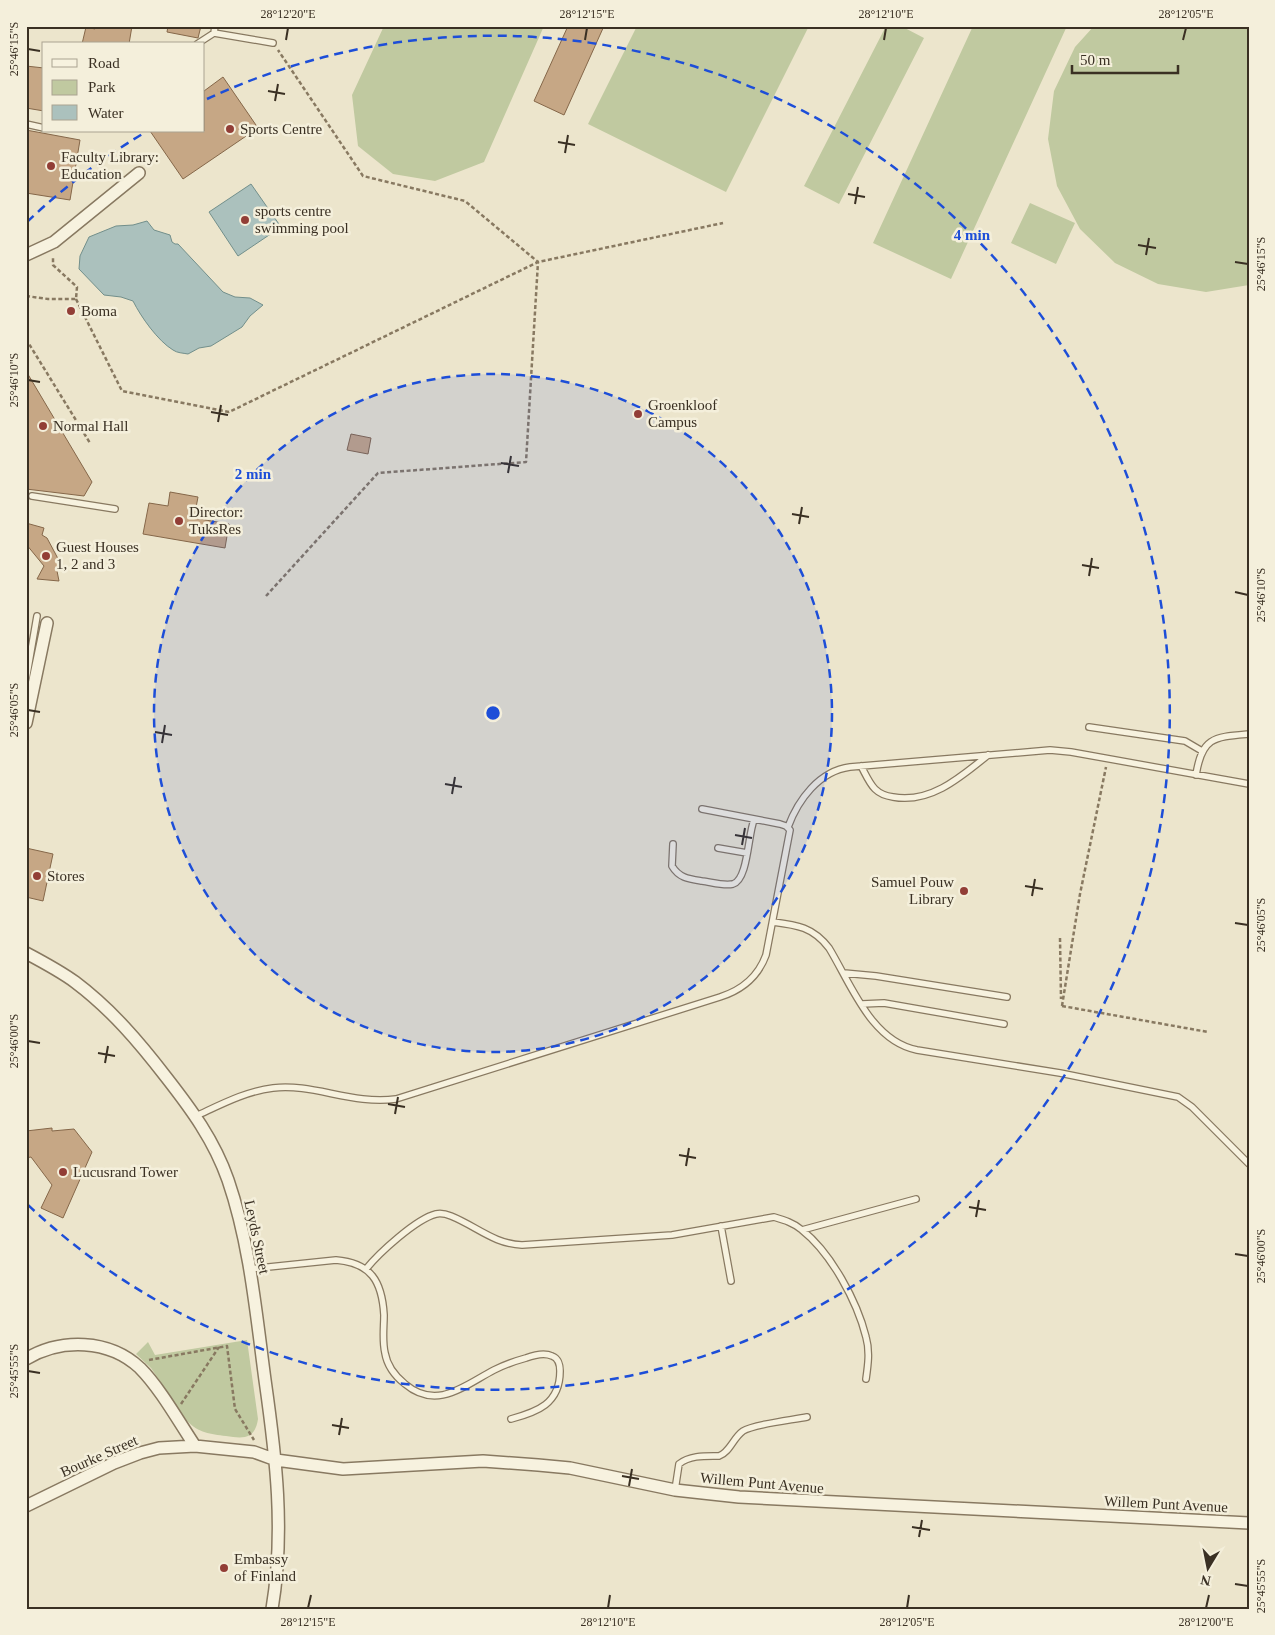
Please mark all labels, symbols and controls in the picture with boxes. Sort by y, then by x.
text: 28°12'20"E [260,7,316,21]
text: 28°12'15"E [559,7,615,21]
text: 28°12'10"E [858,7,914,21]
text: 28°12'05"E [1158,7,1214,21]
text: 25°46'15"S [7,22,21,76]
legend [42,42,205,132]
scale bar [1072,42,1179,74]
text: 50 m [1080,52,1111,68]
text: Road [88,55,120,71]
text: Park [88,79,116,95]
text: Water [88,105,123,121]
place label: Sports Centre [240,121,322,137]
marker: Sports Centre [224,123,236,135]
place label: Faculty Library: Education [61,149,159,182]
marker: Faculty Library: Education [45,160,57,172]
place label: sports centre swimming pool [255,203,349,236]
marker: sports centre swimming pool [239,214,251,226]
text: 4 min [954,227,991,243]
text: 25°46'15"S [1254,237,1268,291]
place label: Boma [81,303,117,319]
marker: Boma [65,305,77,317]
text: 25°46'10"S [7,353,21,407]
place label: Groenkloof Campus [648,397,717,430]
marker: Groenkloof Campus [632,408,644,420]
place label: Normal Hall [53,418,128,434]
marker: Normal Hall [37,420,49,432]
text: 2 min [235,466,272,482]
place label: Director: TuksRes [189,504,243,537]
marker: Director: TuksRes [173,515,185,527]
place label: Guest Houses 1, 2 and 3 [56,539,139,572]
marker: Guest Houses 1, 2 and 3 [40,550,52,562]
text: 25°46'10"S [1254,568,1268,622]
text: 25°46'05"S [7,683,21,737]
centre of rings [484,704,502,722]
place label: Stores [47,868,85,884]
marker: Stores [31,870,43,882]
place label: Samuel Pouw Library [871,874,954,907]
marker: Samuel Pouw Library [958,885,970,897]
text: 25°46'05"S [1254,898,1268,952]
text: 25°46'00"S [7,1014,21,1068]
place label: Lucusrand Tower [73,1164,178,1180]
marker: Lucusrand Tower [57,1166,69,1178]
street label: Leyds Street [241,1198,273,1276]
text: 25°46'00"S [1254,1229,1268,1283]
text: 25°45'55"S [7,1344,21,1398]
street label: Bourke Street [58,1431,141,1480]
street label: Willem Punt Avenue [699,1470,825,1496]
street label: Willem Punt Avenue [1104,1493,1229,1515]
north arrow [1182,1542,1232,1592]
place label: Embassy of Finland [234,1551,297,1584]
text: 25°45'55"S [1254,1559,1268,1613]
marker: Embassy of Finland [218,1562,230,1574]
text: N [1200,1572,1212,1589]
text: 28°12'15"E [280,1615,336,1629]
text: 28°12'10"E [580,1615,636,1629]
text: 28°12'05"E [879,1615,935,1629]
text: 28°12'00"E [1178,1615,1234,1629]

